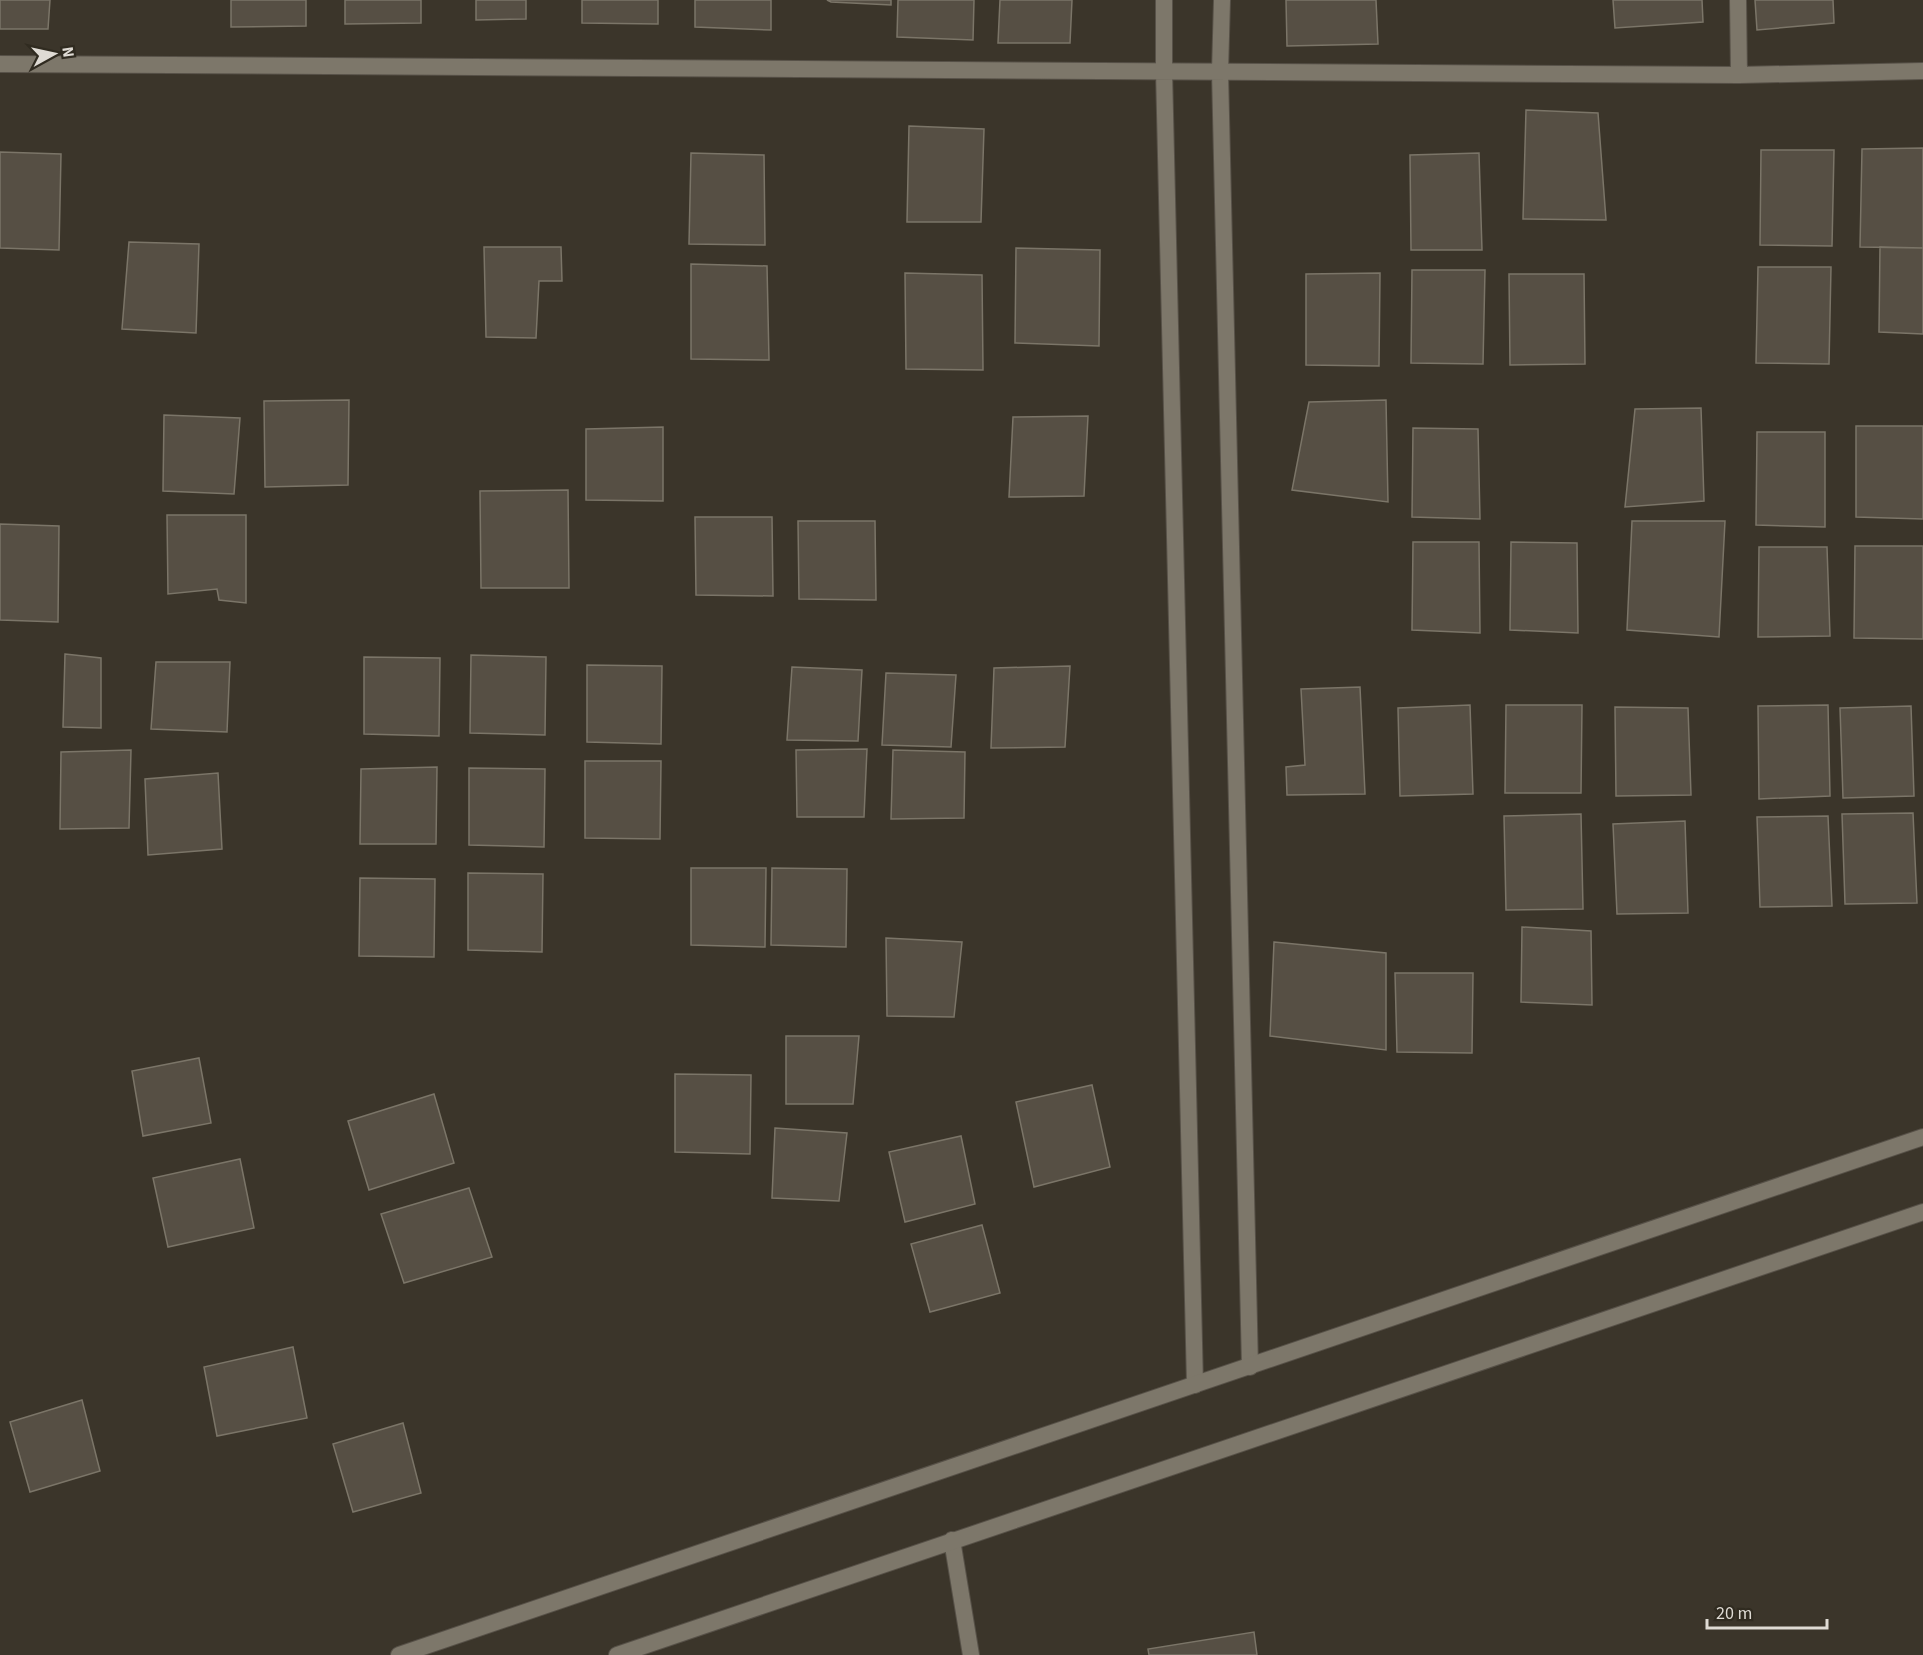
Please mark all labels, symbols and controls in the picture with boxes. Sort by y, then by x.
north arrow [24,24,84,84]
text: N [56,45,79,59]
scale bar [1707,1592,1827,1630]
text: 20 m [1716,1601,1752,1626]

